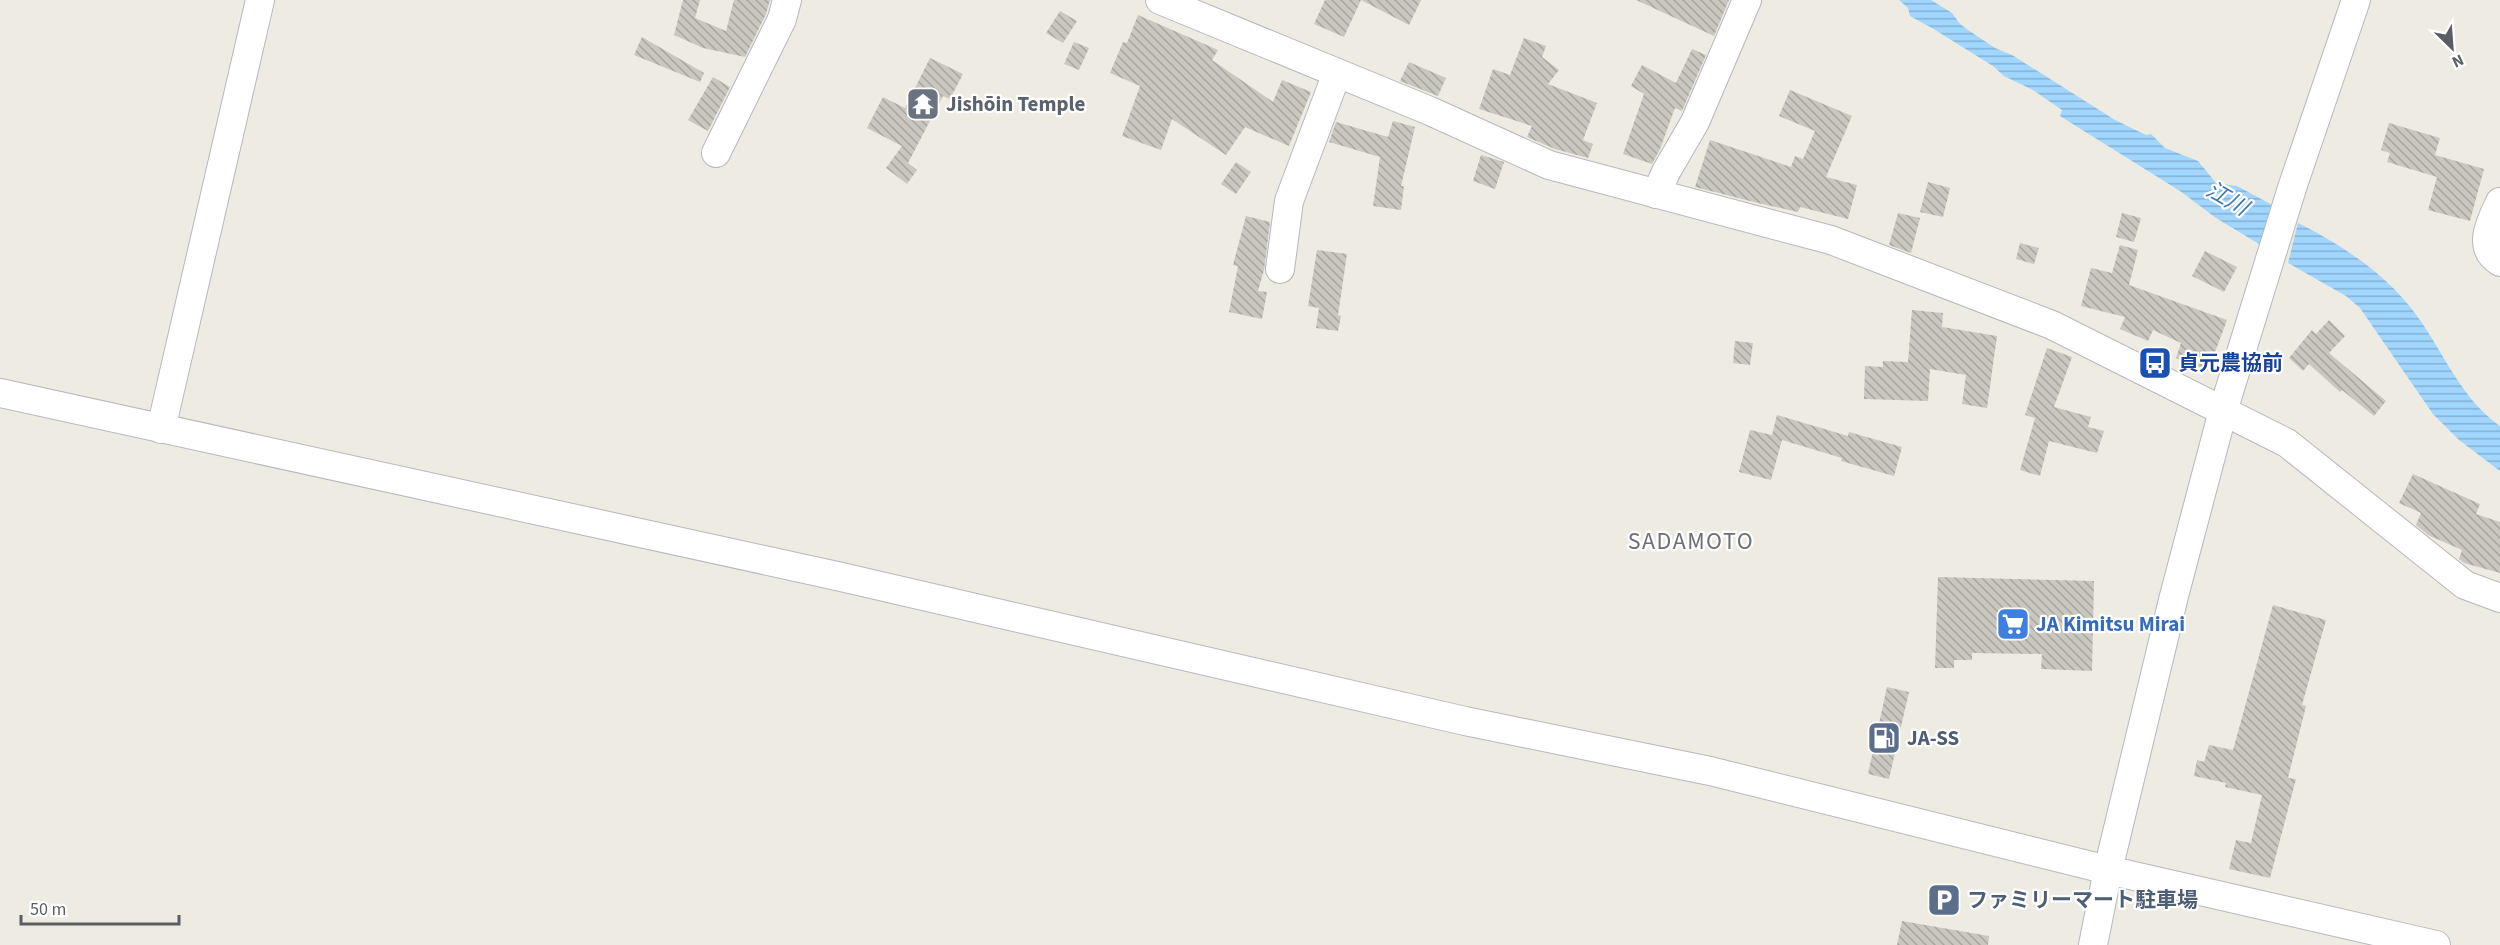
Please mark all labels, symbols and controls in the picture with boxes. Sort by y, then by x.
north arrow [2422,18,2482,78]
text: N [2448,48,2467,73]
temple icon: Jishōin Temple [905,86,941,122]
place label: Jishōin Temple [946,89,1085,119]
water label: 江川 [2200,174,2256,225]
bus stop icon: 貞元農協前 [2137,345,2173,381]
place label: 貞元農協前 [2178,348,2283,378]
district label: SADAMOTO [1628,524,1754,559]
supermarket icon: JA Kimitsu Mirai [1995,606,2031,642]
place label: JA Kimitsu Mirai [2036,609,2185,639]
fuel station icon: JA-SS [1866,720,1902,756]
place label: JA-SS [1907,723,1959,753]
parking icon: ファミリーマート駐車場 [1926,882,1962,918]
place label: ファミリーマート駐車場 [1967,885,2198,915]
scale bar [21,888,178,926]
text: 50 m [30,897,66,922]

